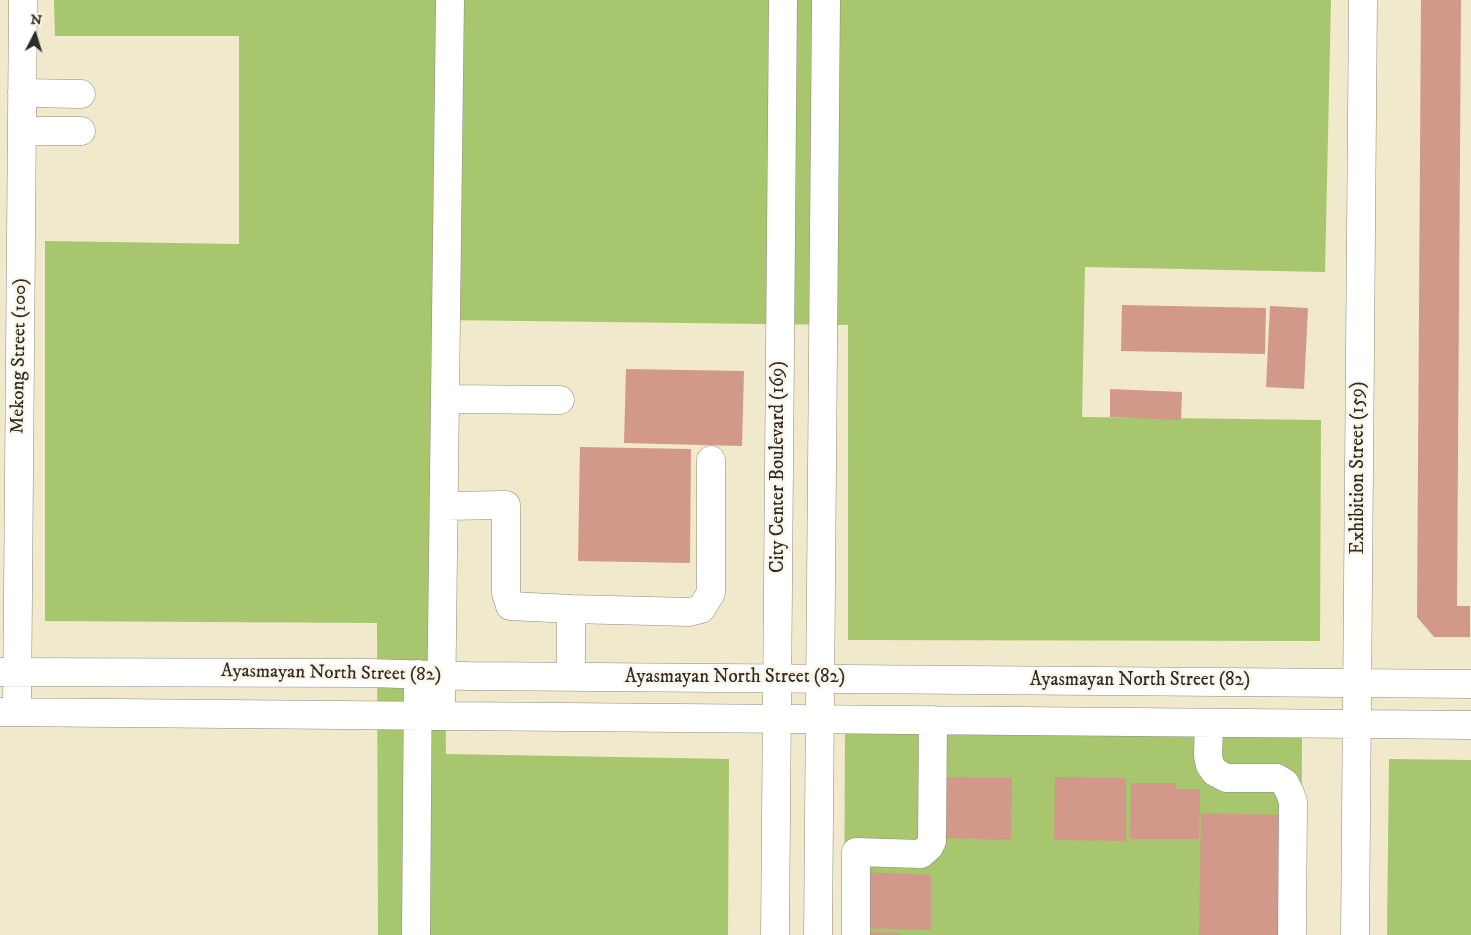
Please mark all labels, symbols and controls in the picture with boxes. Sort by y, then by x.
north arrow [10,10,60,60]
text: N [30,11,43,30]
street label: Mekong Street (100) [7,278,33,434]
street label: City Center Boulevard (169) [768,361,790,573]
street label: Exhibition Street (159) [1348,381,1370,555]
street label: Ayasmayan North Street (82) [221,661,441,687]
street label: Ayasmayan North Street (82) [625,667,845,689]
street label: Ayasmayan North Street (82) [1030,670,1250,692]

